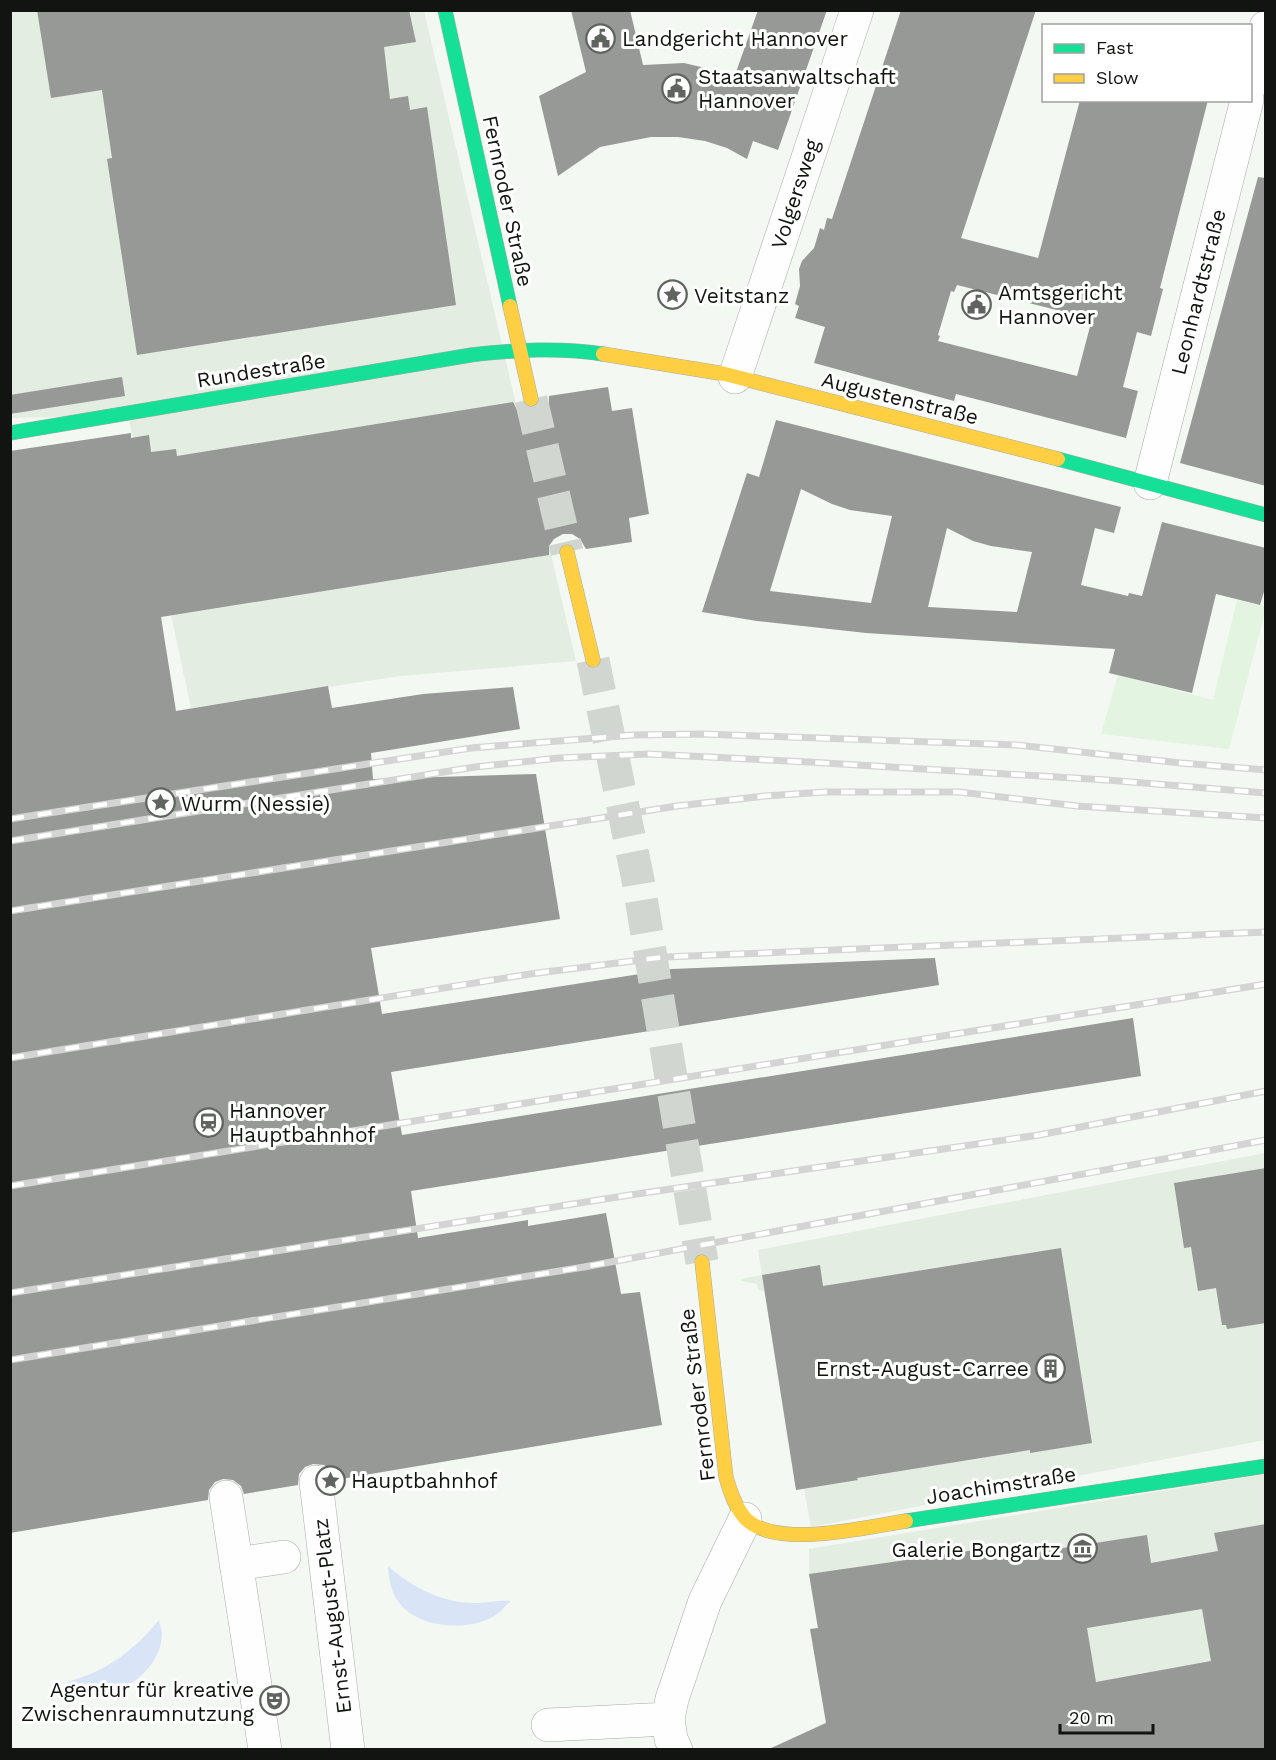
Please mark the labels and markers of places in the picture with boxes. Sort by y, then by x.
public building icon: Landgericht Hannover [585,22,617,54]
place label: Landgericht Hannover [622,26,848,51]
place label: Staatsanwaltschaft Hannover [698,64,896,113]
public building icon: Staatsanwaltschaft Hannover [661,72,693,104]
place icon: Veitstanz [657,279,689,311]
place label: Amtsgericht Hannover [998,280,1123,329]
place label: Veitstanz [694,283,789,308]
public building icon: Amtsgericht Hannover [961,288,993,320]
place icon: Wurm (Nessie) [144,787,176,819]
place label: Wurm (Nessie) [181,791,330,816]
place label: Hannover Hauptbahnhof [229,1098,376,1147]
station icon: Hannover Hauptbahnhof [192,1106,224,1138]
building icon: Ernst-August-Carree [1034,1352,1066,1384]
place label: Ernst-August-Carree [816,1356,1029,1381]
place icon: Hauptbahnhof [314,1464,346,1496]
place label: Hauptbahnhof [351,1468,498,1493]
museum icon: Galerie Bongartz [1066,1533,1098,1565]
place label: Galerie Bongartz [892,1537,1061,1562]
place label: Agentur für kreative Zwischenraumnutzung [21,1677,255,1726]
theatre icon: Agentur für kreative Zwischenraumnutzung [259,1685,291,1717]

